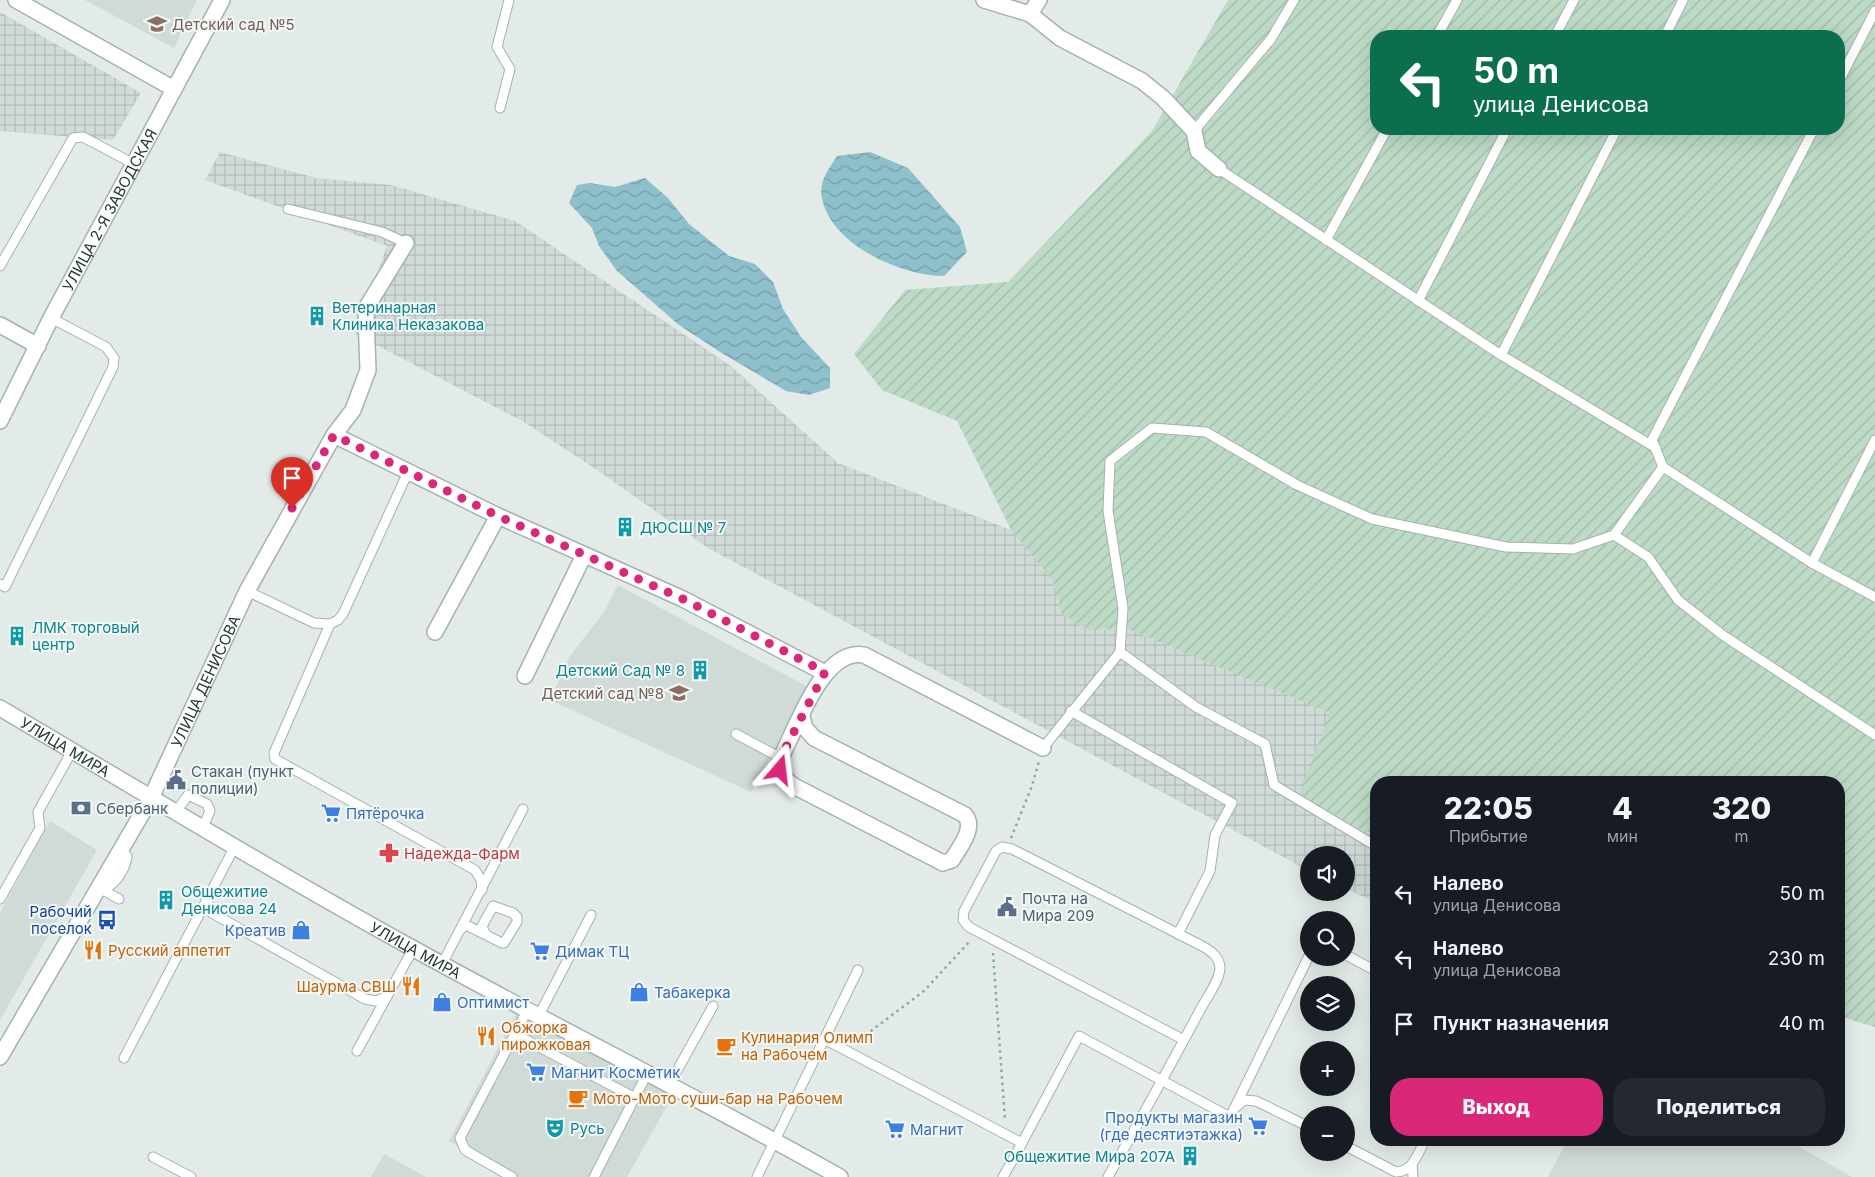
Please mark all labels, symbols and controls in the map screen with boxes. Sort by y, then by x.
school or university icon: Детский сад №5 [146,13,168,35]
place label: Детский сад №5 [172,15,295,34]
text: 50 m [1473,49,1559,91]
icon: left [1390,50,1455,115]
text: улица Денисова [1473,91,1649,117]
street label: УЛИЦА 2-Я ЗАВОДСКАЯ [58,125,161,294]
place label: Ветеринарная Клиника Неказакова [332,298,484,334]
building icon: Ветеринарная Клиника Неказакова [306,305,328,327]
pin [271,457,313,508]
icon: arrive [278,464,306,492]
building icon: ДЮСШ № 7 [614,516,636,538]
place label: ДЮСШ № 7 [640,518,726,537]
street label: УЛИЦА ДЕНИСОВА [166,612,244,750]
place label: ЛМК торговый центр [32,618,140,654]
building icon: ЛМК торговый центр [6,625,28,647]
building icon: Детский Сад № 8 [689,659,711,681]
place label: Детский Сад № 8 [556,661,685,680]
school or university icon: Детский сад №8 [668,682,690,704]
place label: Детский сад №8 [541,684,664,703]
street label: УЛИЦА МИРА [17,713,114,781]
position arrow [753,743,805,795]
place label: Стакан (пункт полиции) [191,762,294,798]
public building icon: Стакан (пункт полиции) [165,769,187,791]
text: 22:05 [1444,790,1533,826]
text: 4 [1612,790,1633,826]
text: 320 [1712,790,1771,826]
bank icon: Сбербанк [70,797,92,819]
place label: Сбербанк [96,799,168,818]
supermarket icon: Пятёрочка [320,802,342,824]
place label: Пятёрочка [346,804,425,823]
text: Прибытие [1449,826,1528,846]
text: мин [1607,826,1638,846]
text: m [1734,826,1748,846]
pharmacy icon: Надежда-Фарм [378,842,400,864]
place label: Надежда-Фарм [404,844,520,863]
map controls [1300,846,1355,1161]
button: sound [1300,846,1355,901]
text: Налево [1433,872,1504,895]
icon: left [1390,880,1418,908]
place label: Общежитие Денисова 24 [181,882,277,918]
text: 50 m [1779,882,1825,905]
building icon: Общежитие Денисова 24 [155,889,177,911]
place label: Почта на Мира 209 [1022,889,1094,925]
text: улица Денисова [1433,895,1561,915]
public building icon: Почта на Мира 209 [996,896,1018,918]
place label: Рабочий поселок [30,902,92,938]
bus stop icon: Рабочий поселок [96,909,118,931]
button: search [1300,911,1355,966]
street label: УЛИЦА МИРА [367,917,465,983]
shop icon: Креатив [290,919,312,941]
place label: Креатив [225,921,286,940]
text: Налево [1433,937,1504,960]
restaurant icon: Русский аппетит [82,939,104,961]
supermarket icon: Димак ТЦ [529,940,551,962]
place label: Русский аппетит [108,941,231,960]
place label: Димак ТЦ [555,942,629,961]
icon: left [1390,945,1418,973]
text: 230 m [1768,947,1825,970]
text: улица Денисова [1433,960,1561,980]
restaurant icon: Шаурма СВШ [400,975,422,997]
button: layers [1300,976,1355,1031]
place label: Шаурма СВШ [296,977,396,996]
shop icon: Табакерка [628,981,650,1003]
place label: Табакерка [654,983,731,1002]
shop icon: Оптимист [431,991,453,1013]
place label: Оптимист [457,993,529,1012]
icon: arrive [1390,1010,1418,1038]
text: Пункт назначения [1433,1012,1609,1035]
text: 40 m [1779,1012,1825,1035]
place label: Обжорка пирожковая [501,1018,591,1054]
restaurant icon: Обжорка пирожковая [475,1025,497,1047]
place label: Кулинария Олимп на Рабочем [741,1028,873,1064]
cafe icon: Кулинария Олимп на Рабочем [715,1035,737,1057]
button: + [1300,1041,1355,1096]
supermarket icon: Магнит Косметик [525,1061,547,1083]
place label: Магнит Косметик [551,1063,680,1082]
button: Выход [1390,1078,1603,1136]
button: Поделиться [1613,1078,1825,1136]
cafe icon: Мото-Мото суши-бар на Рабочем [567,1087,589,1109]
place label: Мото-Мото суши-бар на Рабочем [593,1089,843,1108]
button: − [1300,1106,1355,1161]
place label: Продукты магазин (где десятиэтажка) [1099,1108,1243,1144]
supermarket icon: Продукты магазин (где десятиэтажка) [1247,1115,1269,1137]
theatre icon: Русь [544,1117,566,1139]
supermarket icon: Магнит [884,1118,906,1140]
place label: Русь [570,1119,605,1138]
place label: Магнит [910,1120,963,1139]
building icon: Общежитие Мира 207А [1179,1145,1201,1167]
place label: Общежитие Мира 207А [1004,1147,1175,1166]

